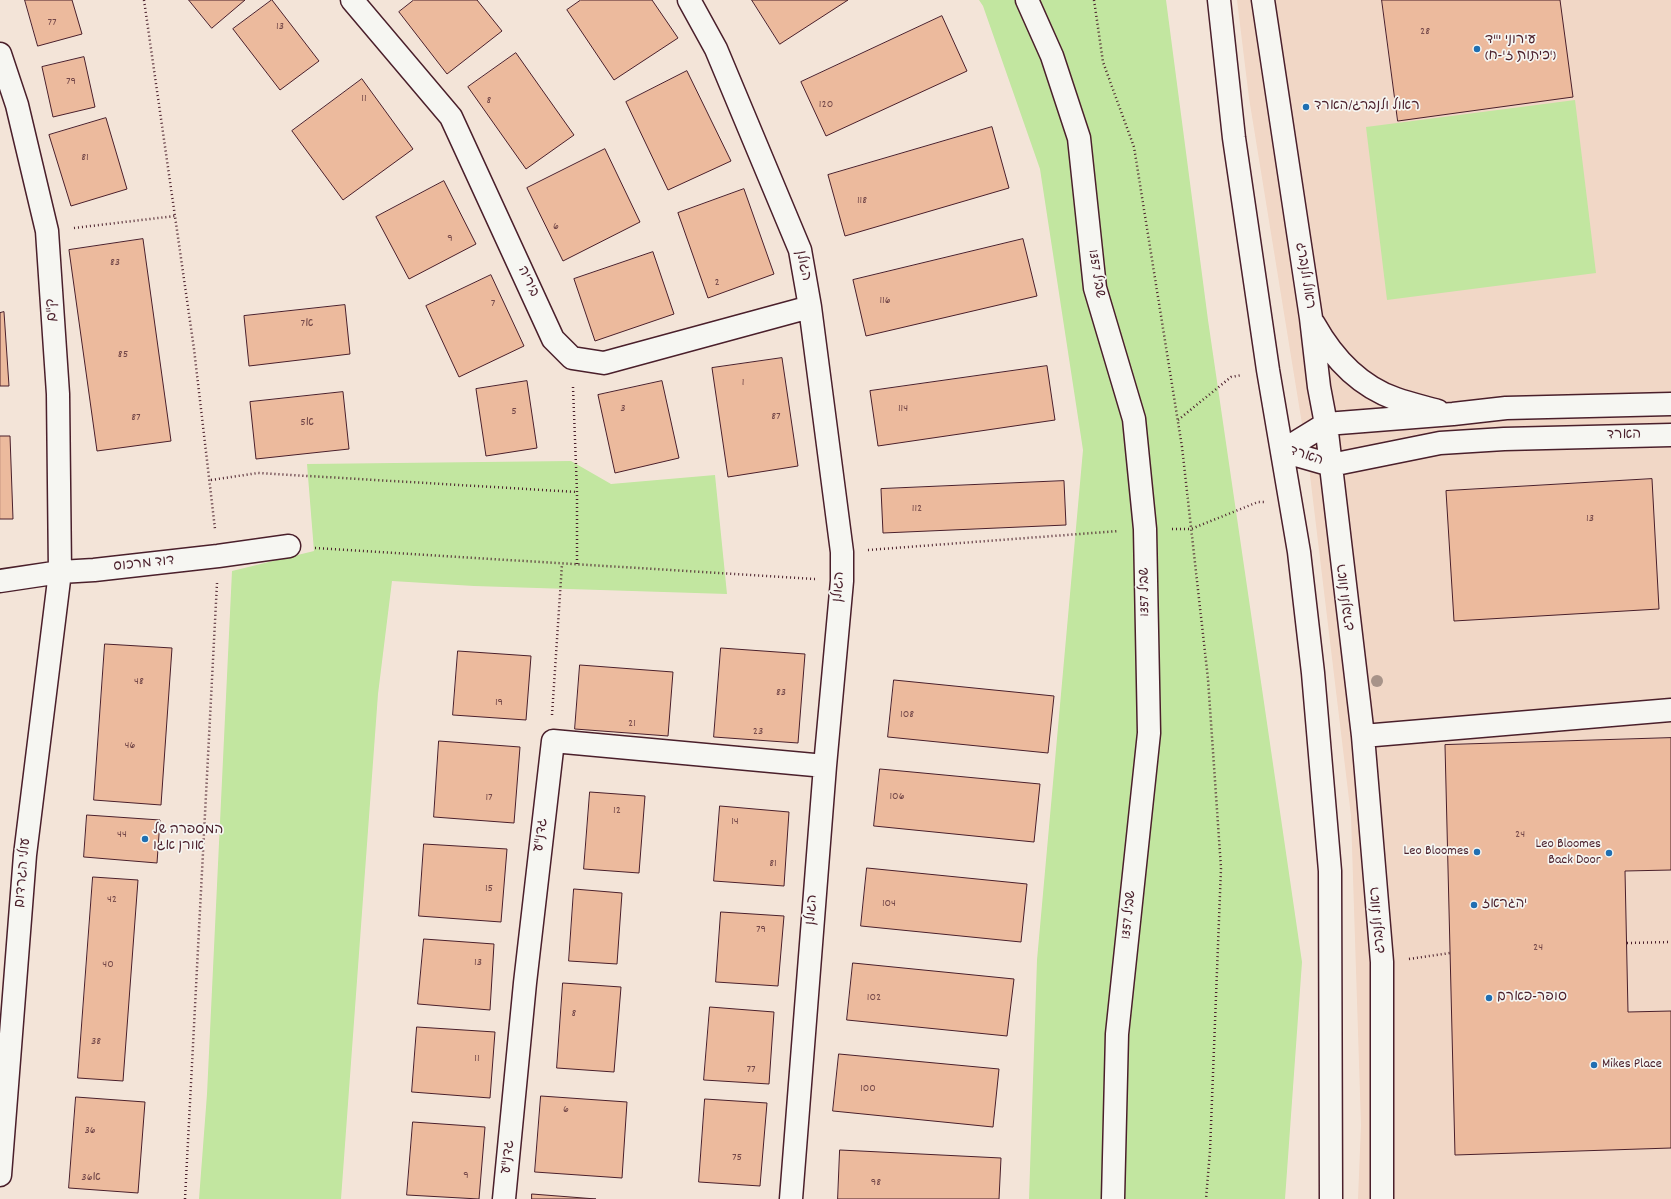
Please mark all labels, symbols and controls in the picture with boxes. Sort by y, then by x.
house number: 77 [47,16,57,30]
house number: 13 [276,20,284,34]
house number: 28 [1420,25,1430,39]
place label: עירוני י"ד (כיתות ז'-ח') [1485,33,1556,66]
marker: עירוני י"ד (כיתות ז'-ח') [1472,44,1482,54]
house number: 79 [66,75,76,89]
house number: 11 [361,92,367,106]
house number: 8 [487,94,491,108]
house number: 120 [819,98,833,112]
place label: ראול ולנברג/הארד [1314,99,1420,115]
marker: ראול ולנברג/הארד [1301,102,1311,112]
house number: 81 [81,151,89,165]
house number: 118 [857,194,867,208]
house number: 6 [553,220,559,234]
house number: 9 [447,232,453,246]
street label: ראול ולנברג [1290,241,1318,311]
street label: הגולן [791,249,813,283]
street label: שביל 1357 [1083,249,1107,299]
house number: 83 [110,256,120,270]
street label: ביריה [513,264,541,300]
house number: 2 [714,276,720,290]
house number: 116 [879,294,891,308]
house number: 7 [491,297,495,311]
street label: ק"ם [44,298,62,322]
house number: 7א [301,317,313,331]
house number: 85 [118,348,128,362]
house number: 1 [742,376,744,390]
house number: 3 [620,402,626,416]
house number: 114 [898,402,908,416]
house number: 5 [511,405,517,419]
house number: 87 [771,410,781,424]
house number: 87 [131,411,141,425]
house number: 5א [300,416,314,430]
street label: הארד [1607,427,1641,445]
street label: הארד [1287,444,1325,470]
house number: 112 [912,502,922,516]
house number: 13 [1586,512,1594,526]
street label: דוד מרכוס [113,553,175,577]
street label: ראול ולנברג [1335,563,1359,631]
street label: שביל 1357 [1137,567,1155,617]
street label: הגולן [831,571,849,603]
house number: 48 [134,675,144,689]
house number: 83 [776,686,786,700]
house number: 19 [495,696,503,710]
house number: 108 [900,708,914,722]
house number: 21 [628,717,636,731]
house number: 23 [753,725,763,739]
house number: 46 [125,739,135,753]
house number: 106 [889,790,905,804]
house number: 17 [485,791,493,805]
house number: 12 [613,804,621,818]
house number: 14 [731,815,739,829]
street label: גדנ"ע [532,817,552,853]
place label: המספרה של אורן אגו [153,823,223,856]
house number: 44 [117,828,127,842]
house number: 24 [1515,828,1525,842]
marker: המספרה של אורן אגו [140,834,150,844]
street label: עולי הגרדום [13,837,35,909]
place label: Leo Bloomes Back Door [1536,837,1601,870]
place label: Leo Bloomes [1404,844,1469,860]
marker: Leo Bloomes [1472,847,1482,857]
marker: Leo Bloomes Back Door [1604,848,1614,858]
house number: 81 [769,857,777,871]
house number: 15 [485,882,493,896]
street label: ראול ולנברג [1368,886,1390,954]
street label: שביל 1357 [1119,890,1141,940]
house number: 42 [107,893,117,907]
street label: הגולן [804,894,822,926]
house number: 104 [882,897,896,911]
place label: הגראז' [1482,897,1527,913]
marker: הגראז' [1469,900,1479,910]
house number: 79 [756,923,766,937]
house number: 24 [1533,941,1543,955]
house number: 13 [474,956,482,970]
house number: 40 [102,958,114,972]
place label: סופר-פארם [1497,990,1567,1006]
house number: 102 [867,991,881,1005]
marker: סופר-פארם [1484,993,1494,1003]
house number: 8 [572,1007,576,1021]
house number: 38 [91,1035,101,1049]
house number: 11 [474,1052,480,1066]
place label: Mikes Place [1602,1057,1662,1073]
marker: Mikes Place [1589,1060,1599,1070]
house number: 77 [746,1063,756,1077]
house number: 100 [860,1082,876,1096]
house number: 6 [563,1103,569,1117]
house number: 36 [84,1124,96,1138]
street label: גדנ"ע [499,1139,519,1175]
house number: 75 [732,1151,742,1165]
house number: 9 [463,1169,469,1183]
house number: 36א [81,1171,101,1185]
house number: 98 [871,1176,881,1190]

